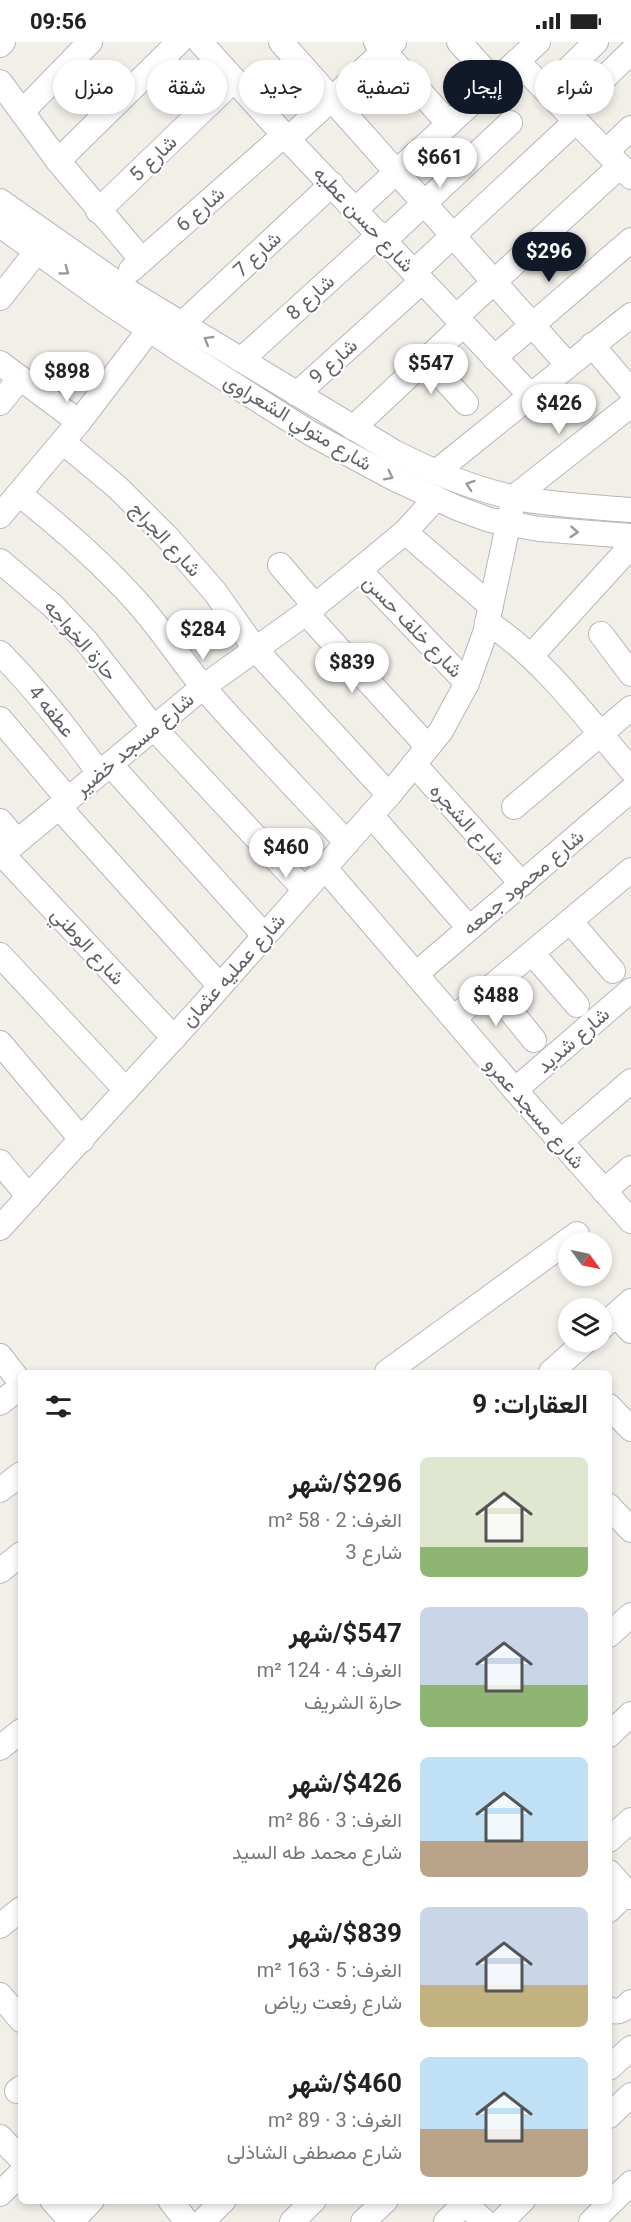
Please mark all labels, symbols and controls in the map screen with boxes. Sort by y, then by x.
text: 09:56 [30,9,87,34]
chip: منزل [53,60,135,114]
chip: شقة [147,60,227,114]
chip: جديد [239,60,324,114]
chip: تصفية [336,60,431,114]
chip: إيجار [443,60,523,114]
chip: شراء [535,60,614,114]
street label: شارع 5 [124,130,183,188]
pin: $661 [404,138,476,189]
text: $661 [417,145,463,169]
street label: شارع حسن عطيه [307,161,419,278]
street label: شارع 6 [171,181,230,238]
street label: شارع 7 [228,226,287,283]
pin: $296 [513,232,585,283]
text: $296 [526,239,572,263]
one-way arrow [58,264,69,275]
street label: شارع 8 [281,269,340,326]
street label: شارع 9 [304,333,363,390]
one-way arrow [204,336,214,347]
pin: $547 [395,344,467,395]
text: $547 [408,351,454,375]
pin: $898 [31,352,103,403]
text: $898 [44,359,90,383]
street label: شارع متولي الشعراوى [217,368,376,480]
pin: $426 [523,384,595,435]
text: $426 [536,391,582,415]
one-way arrow [383,469,394,480]
one-way arrow [465,480,476,492]
street label: شارع الجراج [124,497,207,583]
one-way arrow [569,525,578,538]
street label: شارع خلف حسن [357,570,468,684]
street label: حارة الخواجه [39,595,123,686]
pin: $284 [167,610,239,661]
text: $284 [180,617,226,641]
pin: $839 [316,643,388,694]
text: $839 [329,650,375,674]
street label: عطفه 4 [24,680,80,742]
street label: شارع مسجد خضير [69,687,200,803]
street label: شارع الشجره [424,778,511,871]
street label: شارع محمود جمعه [457,824,590,941]
pin: $460 [250,828,322,879]
text: $460 [263,835,309,859]
street label: شارع الوطني [42,902,130,993]
street label: شارع عمليه عثمان [176,909,292,1033]
pin: $488 [460,976,532,1027]
text: $488 [473,983,519,1007]
street label: شارع شديد [532,1002,616,1080]
street label: شارع مسجد عمرو [478,1052,590,1175]
north arrow [558,1232,612,1286]
map controls [558,1232,612,1352]
button: layers [558,1298,612,1352]
text: العقارات: 9 [472,1389,588,1419]
icon: filters [42,1390,75,1423]
text: $296/شهر [289,1468,402,1498]
icon: home [468,1481,540,1553]
text: الغرف: 2 · 58 m² [268,1508,402,1532]
text: شارع 3 [346,1540,402,1564]
text: $547/شهر [289,1618,402,1648]
icon: home [468,1631,540,1703]
text: الغرف: 4 · 124 m² [257,1658,402,1682]
text: حارة الشريف [304,1690,402,1714]
text: $426/شهر [289,1768,402,1798]
icon: home [468,1781,540,1853]
text: الغرف: 3 · 86 m² [268,1808,402,1832]
text: شارع محمد طه السيد [232,1840,402,1864]
text: $839/شهر [289,1918,402,1948]
icon: home [468,1931,540,2003]
text: الغرف: 5 · 163 m² [257,1958,402,1982]
text: شارع رفعت رياض [264,1990,402,2014]
text: $460/شهر [289,2068,402,2098]
icon: home [468,2081,540,2153]
text: الغرف: 3 · 89 m² [268,2108,402,2132]
text: شارع مصطفى الشاذلى [227,2140,402,2164]

